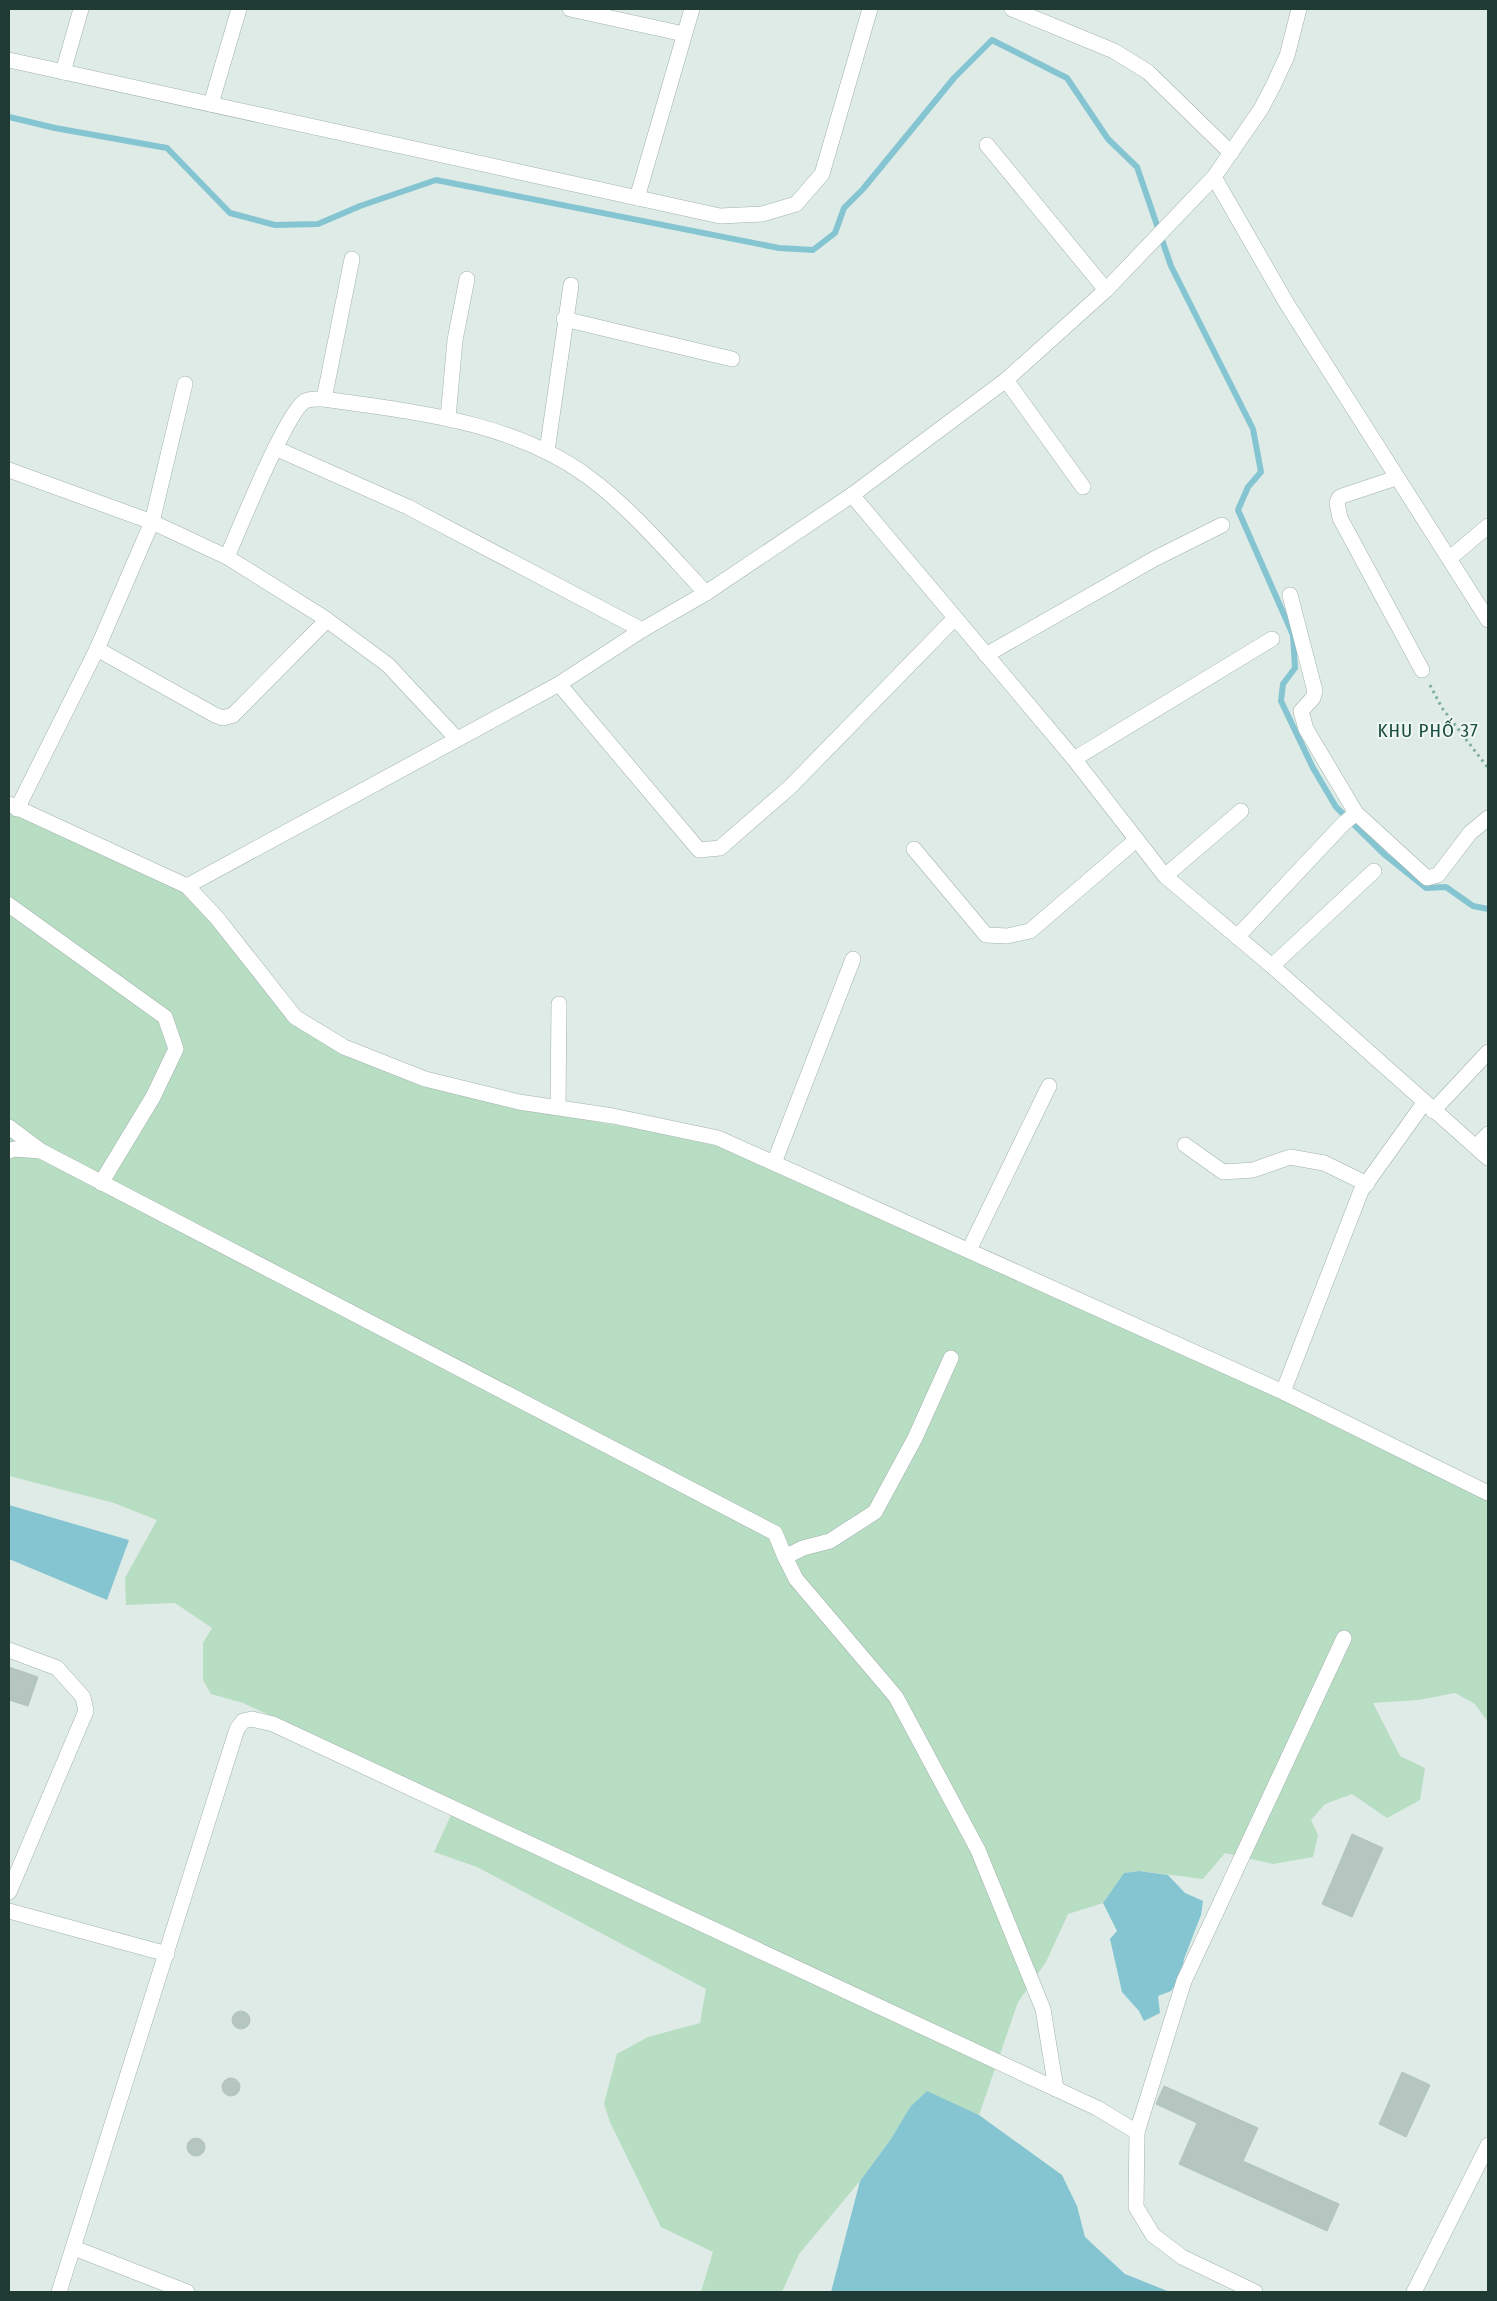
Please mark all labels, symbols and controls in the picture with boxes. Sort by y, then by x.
district label: KHU PHỐ 37 [1377,717,1479,742]

